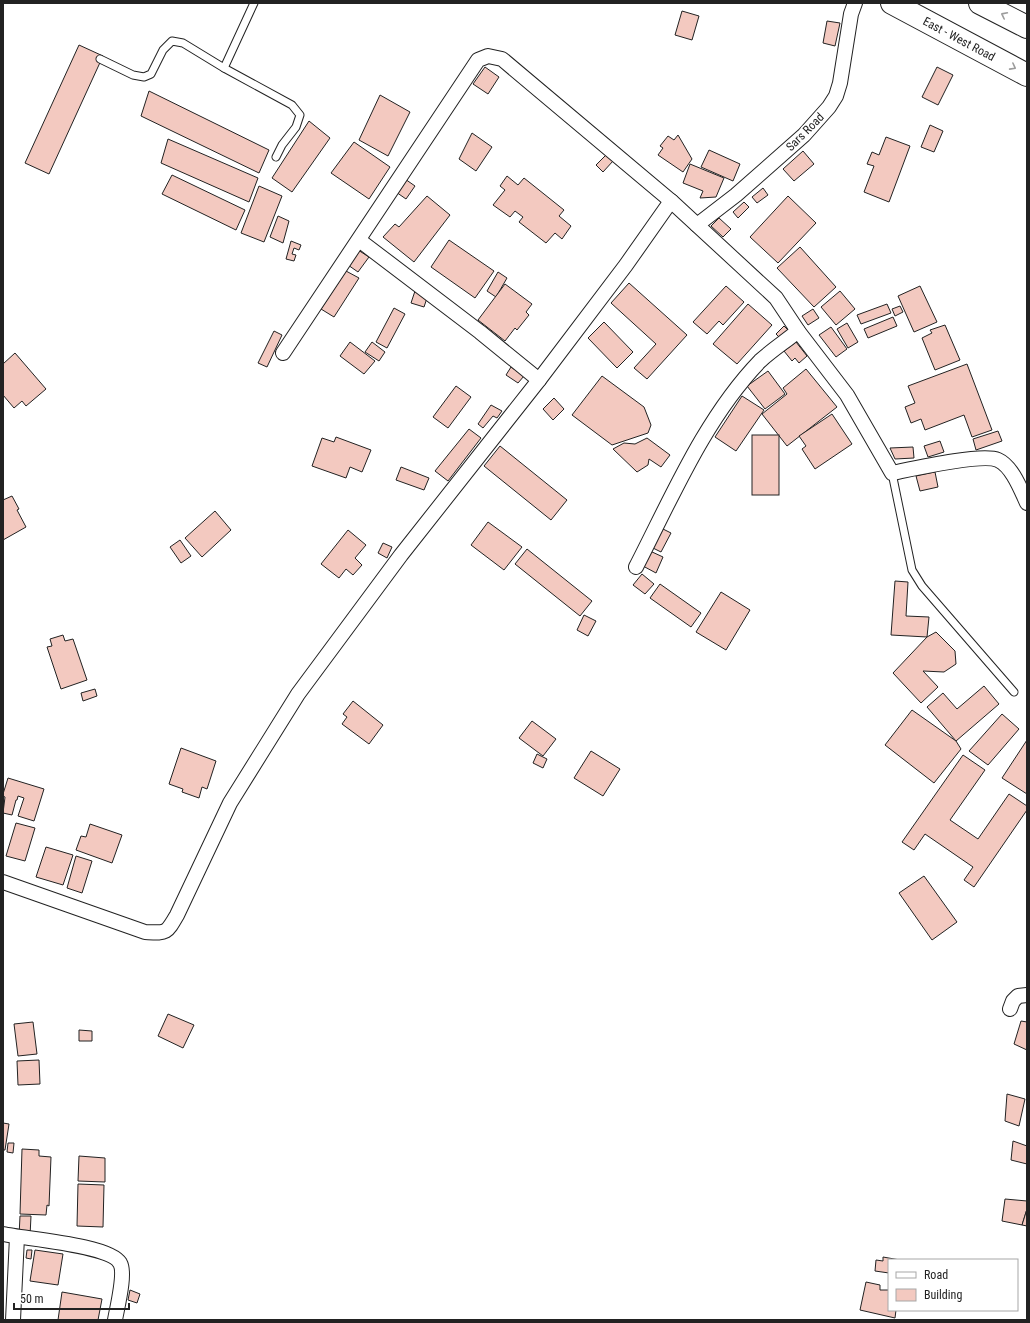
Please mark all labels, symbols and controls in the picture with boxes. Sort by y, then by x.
one-way arrow [1000,12,1008,20]
street label: East - West Road [921,14,997,64]
one-way arrow [1009,63,1016,70]
street label: Sars Road [783,110,827,154]
legend [888,1259,1018,1311]
text: Road [924,1268,948,1282]
scale bar [14,1285,129,1311]
text: Building [924,1288,962,1302]
text: 50 m [20,1292,44,1306]

